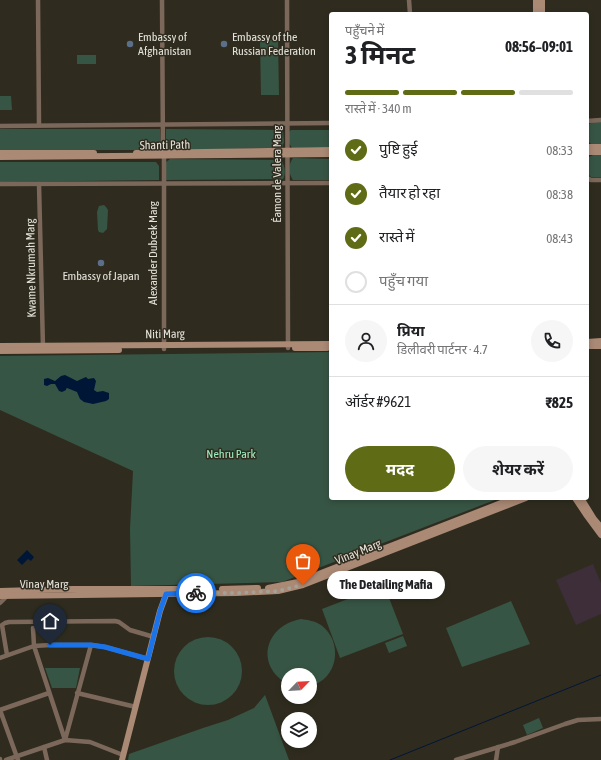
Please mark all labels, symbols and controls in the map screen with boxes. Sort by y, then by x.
text: पहुँचने में [345,23,384,38]
place label: Embassy of Afghanistan [138,30,191,58]
place label: Embassy of the Russian Federation [232,30,316,58]
text: 08:56–09:01 [505,38,573,55]
marker: Embassy of Afghanistan [125,39,135,49]
marker: Embassy of the Russian Federation [219,39,229,49]
text: 3 मिनट [345,40,415,70]
text: रास्ते में · 340 m [345,101,412,116]
street label: Éamon de Valera Marg [270,125,284,223]
street label: Shanti Path [140,138,190,152]
icon: check [345,139,367,161]
text: पुष्टि हुई [379,140,418,157]
text: 08:33 [546,143,573,158]
icon: check [345,183,367,205]
text: तैयार हो रहा [379,184,440,201]
text: 08:38 [546,187,573,202]
street label: Alexander Dubcek Marg [146,200,160,305]
street label: Kwame Nkrumah Marg [23,217,39,318]
icon: check [345,227,367,249]
text: रास्ते में [379,228,414,245]
text: 08:43 [546,231,573,246]
marker: Embassy of Japan [96,258,106,268]
place label: Embassy of Japan [62,269,140,283]
text: पहुँच गया [379,272,428,289]
button: person [345,320,387,362]
button: phone [531,320,573,362]
text: प्रिया [397,322,425,339]
street label: Niti Marg [145,327,186,341]
text: डिलीवरी पार्टनर · 4.7 [397,342,488,357]
text: ऑर्डर #9621 [345,393,411,410]
text: ₹825 [545,394,573,411]
button: मदद [345,446,455,492]
button: शेयर करें [463,446,573,492]
park label: Nehru Park [206,447,256,461]
street label: Vinay Marg [333,536,384,568]
pin [286,544,320,585]
icon: bag [292,550,314,572]
callout: The Detailing Mafia [327,571,445,599]
courier [176,573,216,613]
street label: Vinay Marg [20,577,69,591]
text: The Detailing Mafia [340,577,432,592]
icon: bike [185,582,207,604]
pin [33,604,67,645]
icon: home [39,610,61,632]
north arrow [281,668,317,704]
map controls [281,668,317,748]
button: layers [281,712,317,748]

